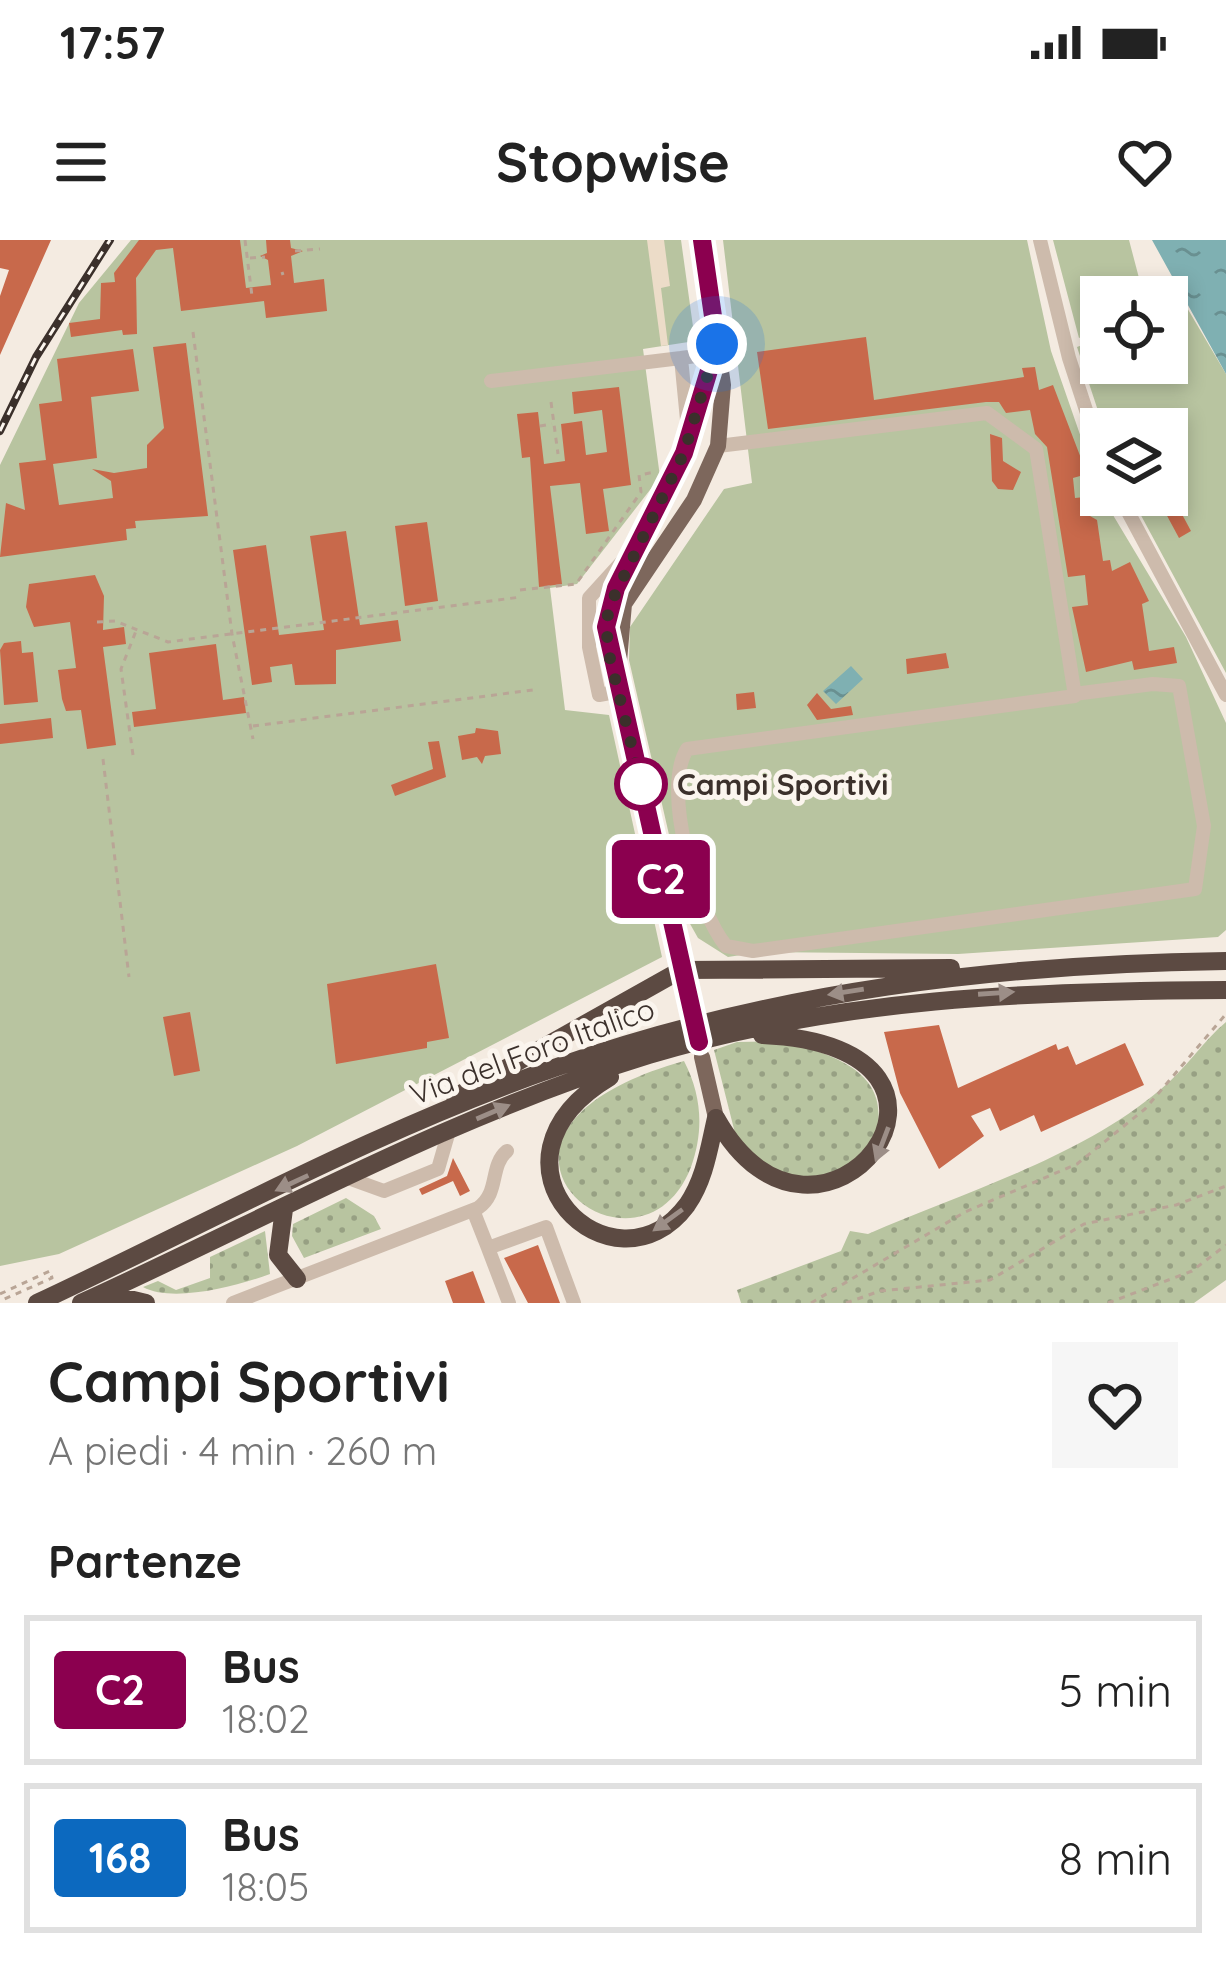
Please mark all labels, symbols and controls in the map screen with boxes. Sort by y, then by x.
text: 17:57 [60,14,165,70]
text: Stopwise [496,128,730,196]
icon: menu [48,129,114,195]
icon: heart [1112,129,1178,195]
map controls [1080,276,1188,516]
button: locate [1080,276,1188,384]
your location [687,314,747,374]
button: layers [1080,408,1188,516]
marker: Campi Sportivi [616,759,666,809]
place label: Campi Sportivi [677,765,888,803]
line badge: C2 [607,840,715,918]
text: C2 [636,852,686,905]
one-way arrow [827,984,865,1002]
one-way arrow [978,984,1016,1003]
street label: Via del Foro Italico [404,989,660,1113]
one-way arrow [475,1102,511,1121]
one-way arrow [871,1126,890,1162]
one-way arrow [274,1173,309,1193]
one-way arrow [652,1207,683,1231]
button: heart [1052,1342,1178,1468]
text: Campi Sportivi [48,1345,450,1416]
text: A piedi · 4 min · 260 m [48,1426,437,1475]
text: Partenze [48,1533,242,1589]
text: Bus [222,1638,300,1694]
text: 5 min [1059,1662,1172,1718]
text: C2 [95,1663,145,1716]
text: 18:02 [222,1694,310,1743]
text: Bus [222,1806,300,1862]
text: 8 min [1059,1830,1172,1886]
text: 168 [89,1831,151,1884]
text: 18:05 [222,1862,309,1911]

